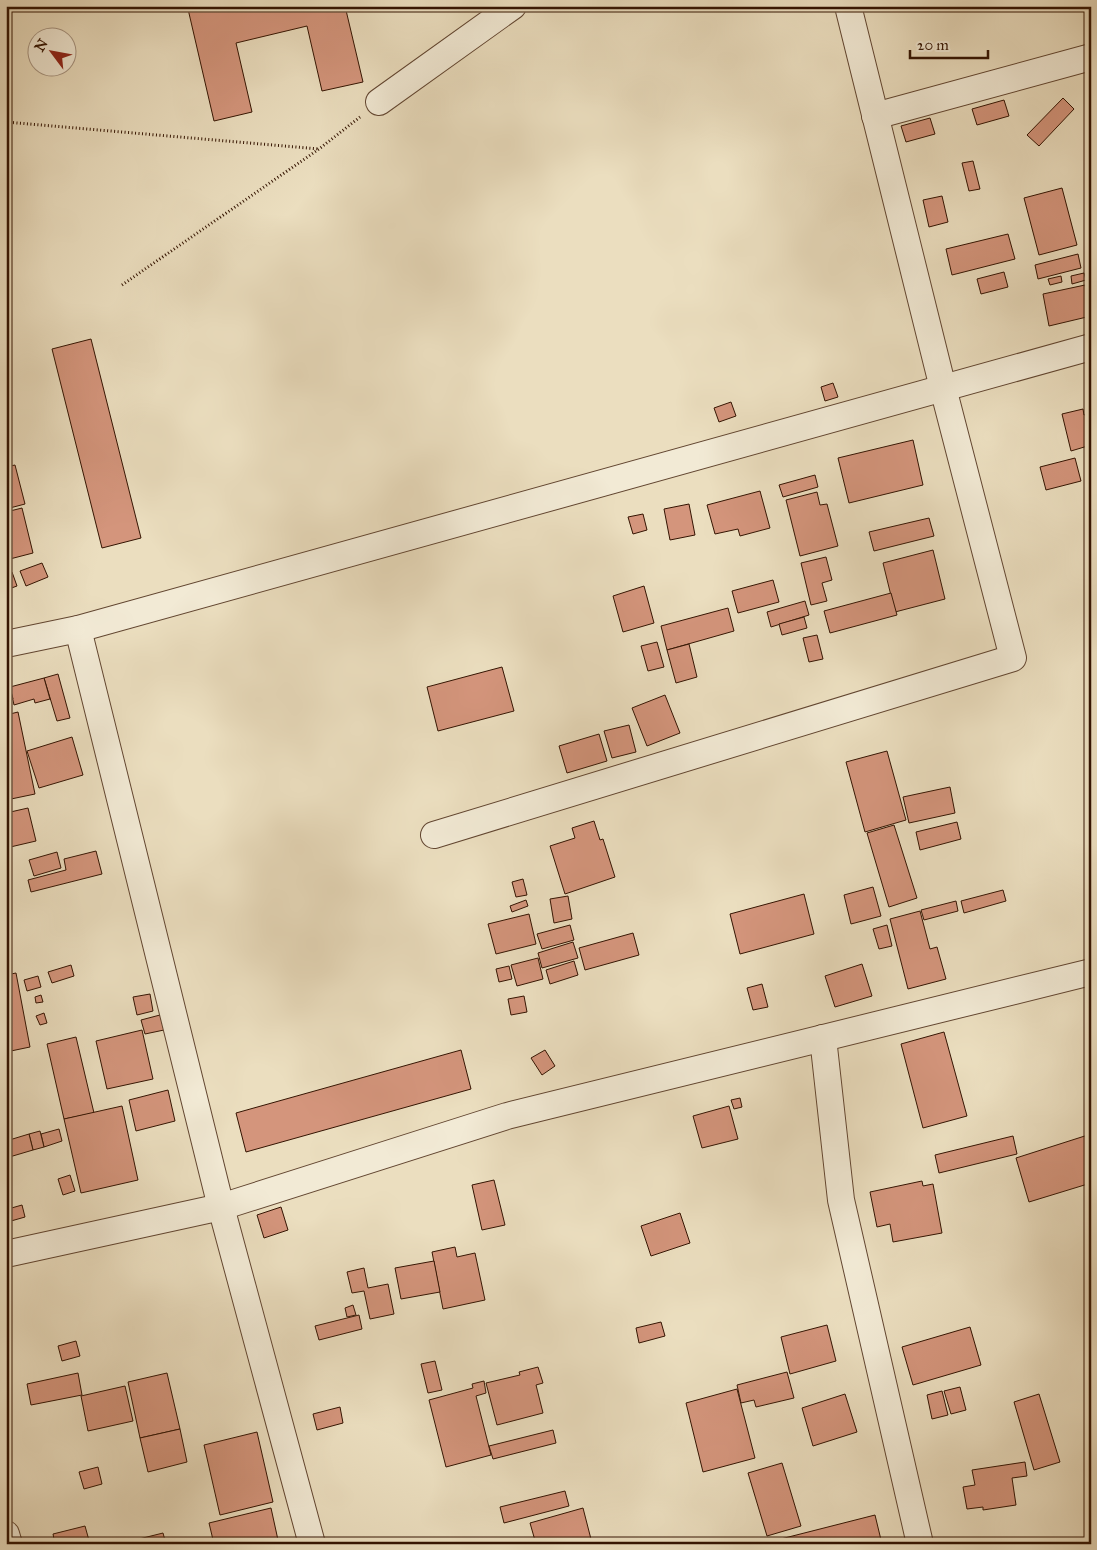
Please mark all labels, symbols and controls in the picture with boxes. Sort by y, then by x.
north arrow [28,28,78,78]
scale bar [910,28,987,60]
text: N [31,36,52,55]
text: 20 m [917,36,949,54]

